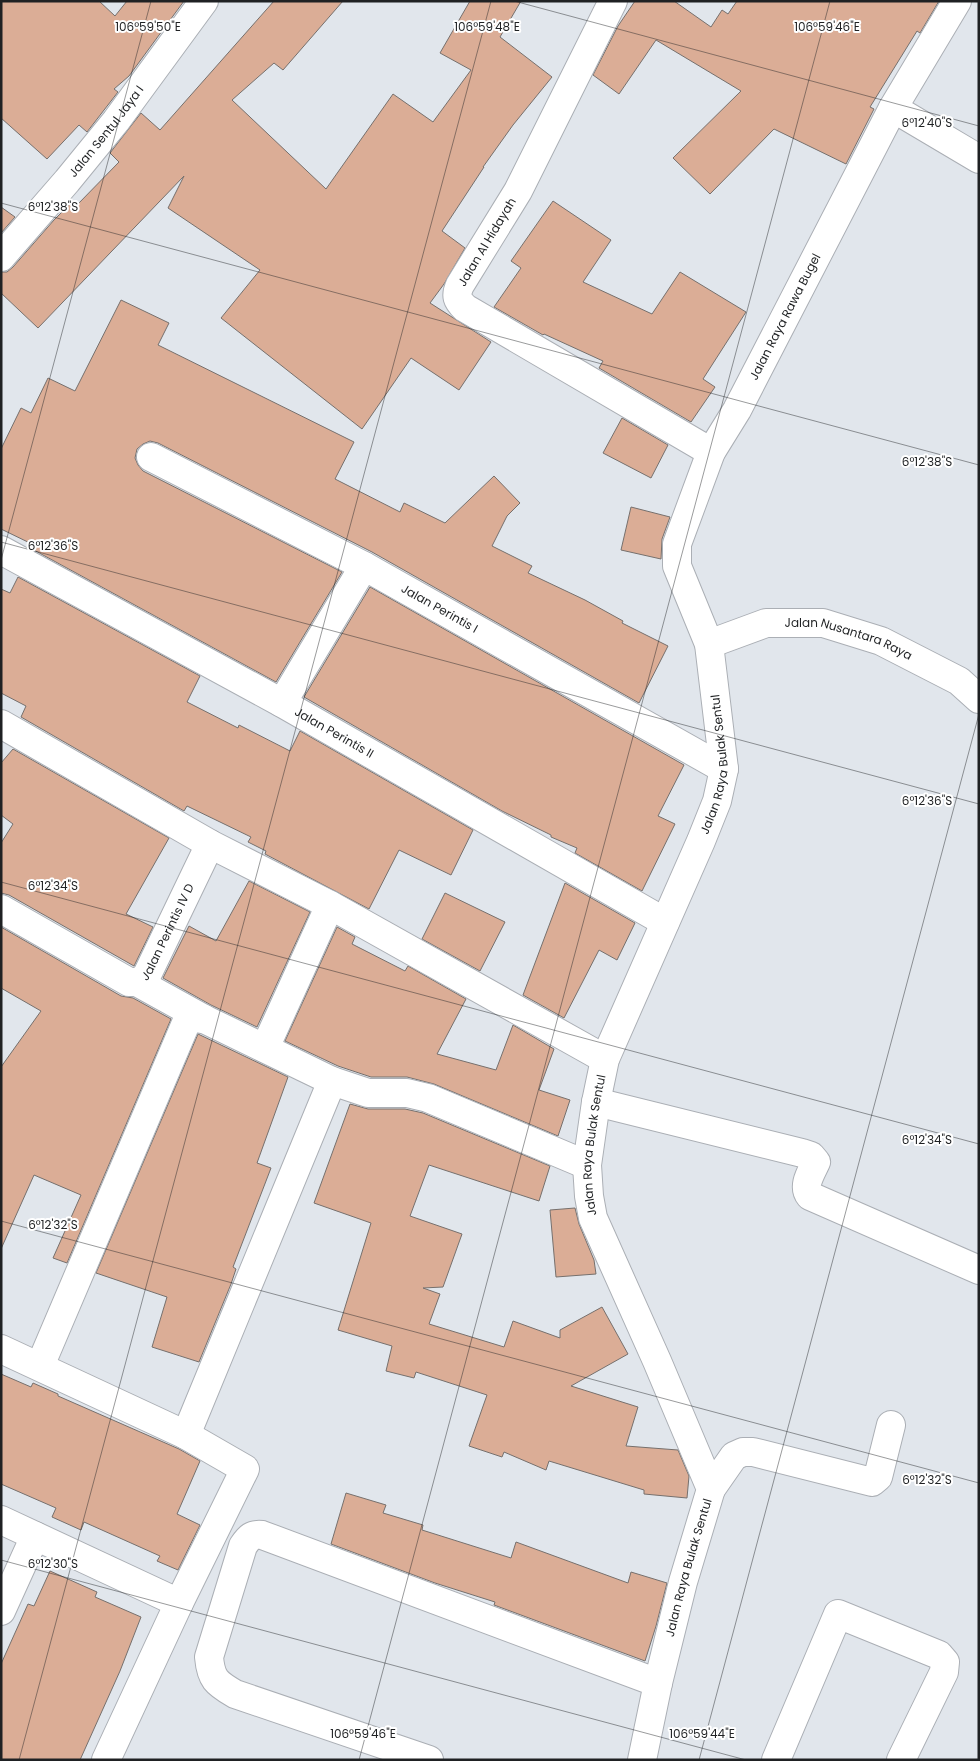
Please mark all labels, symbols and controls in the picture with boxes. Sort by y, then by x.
text: 106°59'50"E [115,18,181,35]
text: 106°59'48"E [454,18,520,35]
text: 106°59'46"E [794,18,860,35]
street label: Jalan Sentul Jaya I [65,82,147,181]
text: 6°12'40"S [902,114,952,131]
street label: Jalan Al Hidayah [453,194,520,289]
text: 6°12'38"S [28,198,78,215]
street label: Jalan Raya Rawa Bugel [745,250,824,383]
text: 6°12'38"S [902,453,952,470]
text: 6°12'36"S [28,537,78,554]
street label: Jalan Perintis I [398,580,481,637]
street label: Jalan Nusantara Raya [785,614,916,664]
street label: Jalan Raya Bulak Sentul [696,694,732,837]
street label: Jalan Perintis II [292,703,377,762]
text: 6°12'36"S [902,792,952,809]
text: 6°12'34"S [28,877,78,894]
street label: Jalan Perintis IV D [137,880,198,984]
street label: Jalan Raya Bulak Sentul [578,1073,610,1217]
text: 6°12'34"S [902,1131,952,1148]
text: 6°12'32"S [28,1216,78,1233]
text: 6°12'32"S [902,1471,952,1488]
street label: Jalan Raya Bulak Sentul [661,1496,716,1638]
text: 6°12'30"S [28,1555,78,1572]
text: 106°59'46"E [330,1725,396,1742]
text: 106°59'44"E [669,1725,735,1742]

